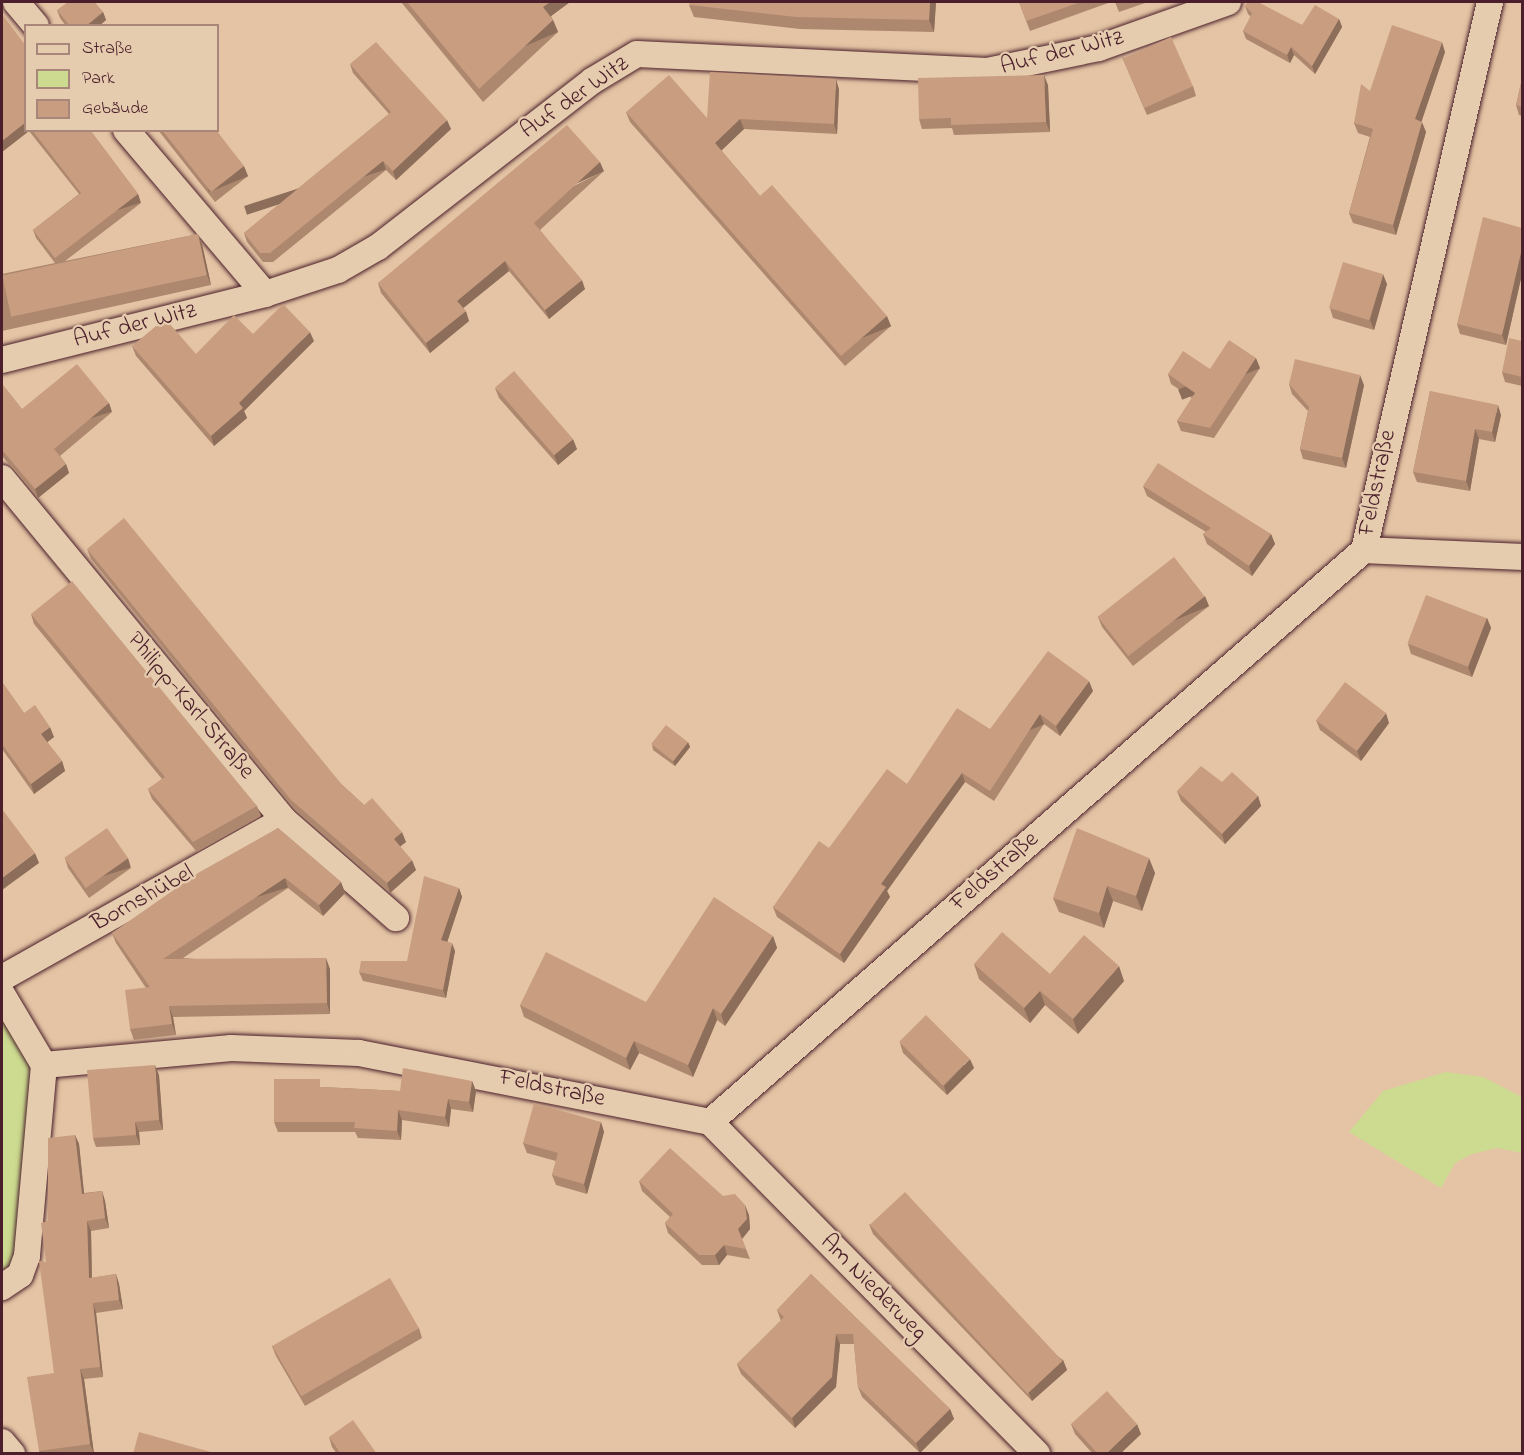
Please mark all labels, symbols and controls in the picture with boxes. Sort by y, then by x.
legend [24,24,219,132]
street label: Auf der Witz [998,24,1126,82]
text: Straße [82,36,132,62]
street label: Auf der Witz [515,50,635,146]
text: Park [82,66,115,92]
text: Gebäude [82,96,148,122]
street label: Auf der Witz [71,297,199,355]
street label: Feldstraße [1353,427,1403,539]
street label: Philipp-Karl-Straße [120,626,260,786]
street label: Feldstraße [945,826,1045,918]
street label: Bornshübel [87,859,199,939]
street label: Feldstraße [496,1064,608,1114]
street label: Am Niederweg [813,1228,933,1348]

